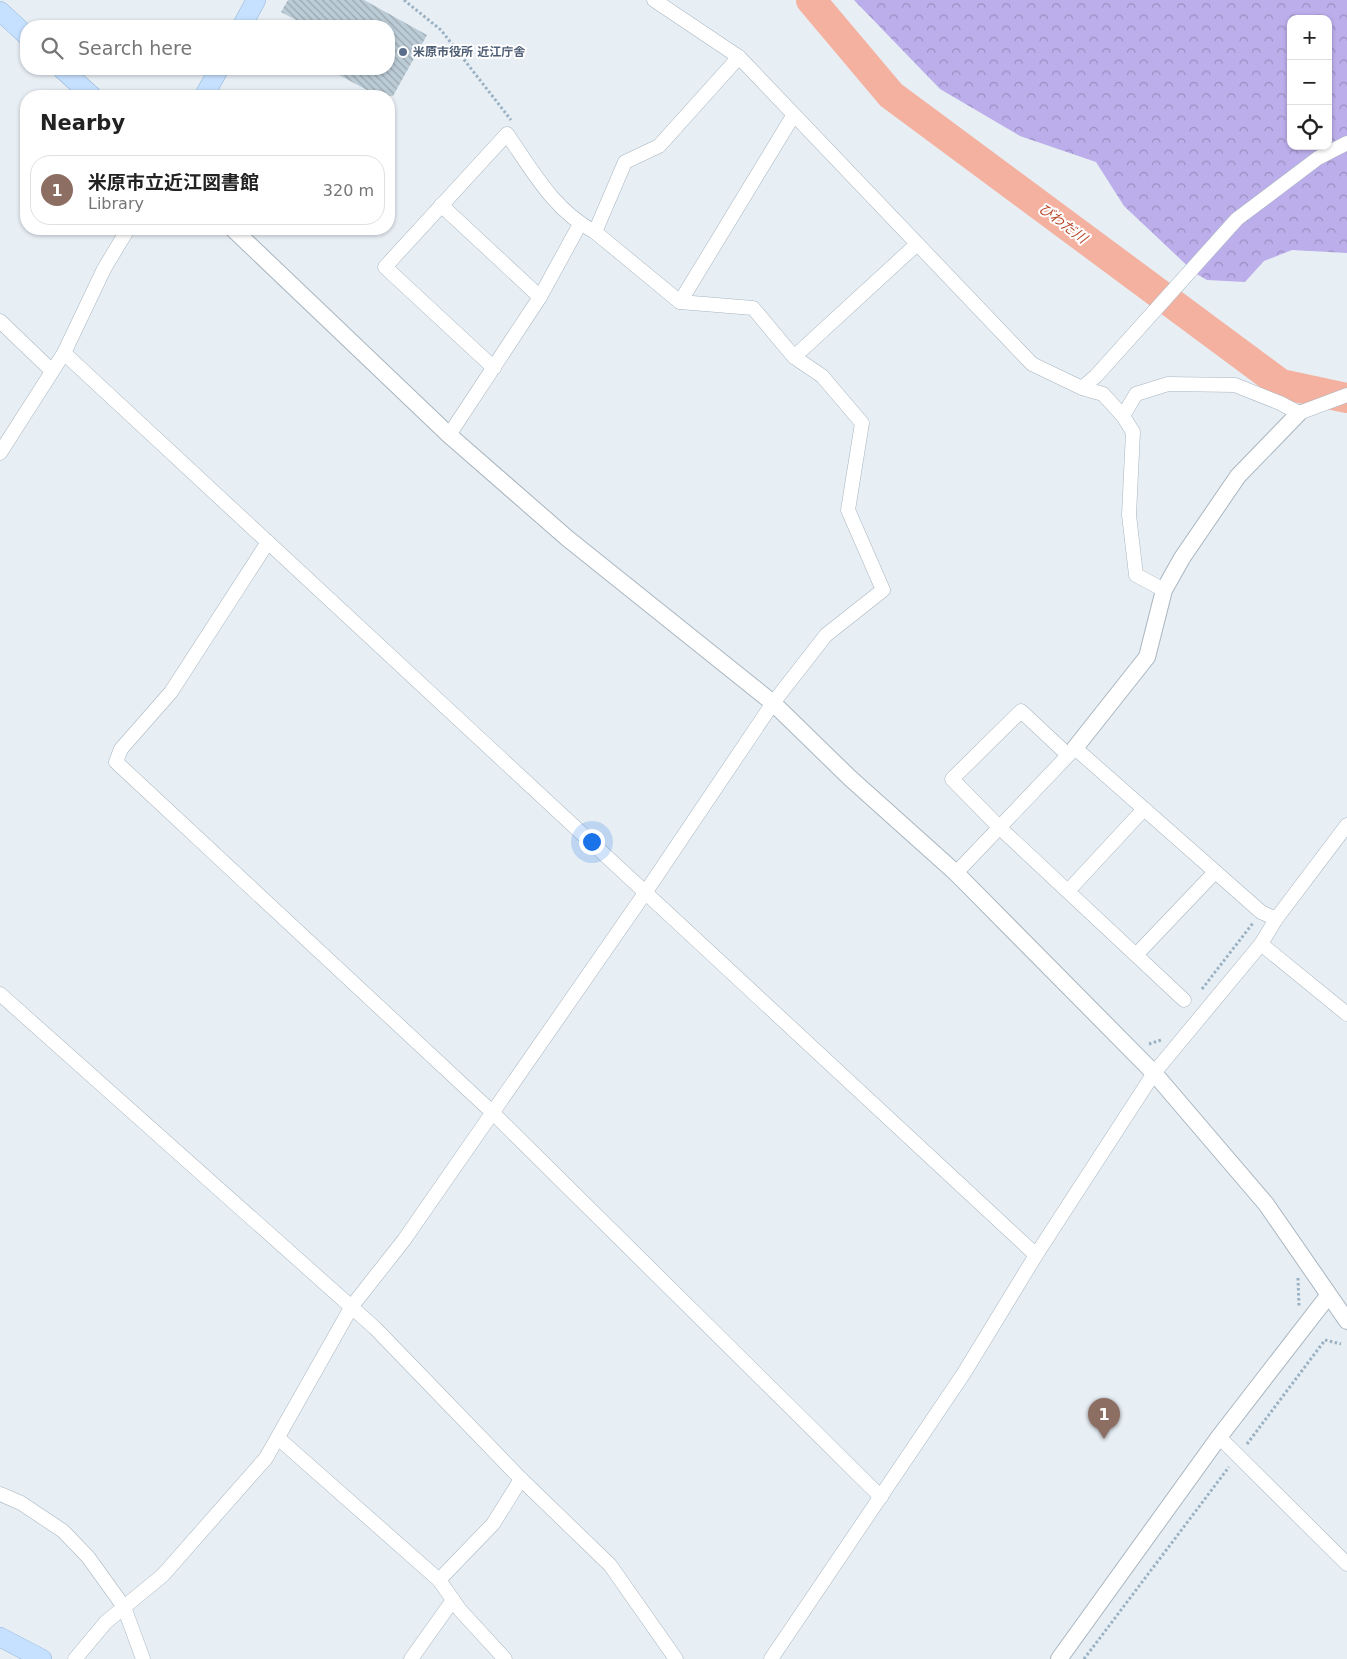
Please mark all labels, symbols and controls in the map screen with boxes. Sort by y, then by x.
map controls [1287,15,1332,150]
button: + [1287,15,1332,60]
search box [20,20,395,75]
icon: search [38,34,66,62]
text: Search here [78,37,192,59]
place label: 米原市役所 近江庁舎 [413,45,525,59]
marker: 米原市役所 近江庁舎 [397,46,409,58]
button: − [1287,60,1332,105]
button: locate [1287,105,1332,150]
text: Nearby [40,111,125,135]
text: 米原市立近江図書館 [88,171,259,193]
text: 1 [51,181,63,200]
text: 320 m [323,181,374,200]
text: Library [88,194,144,213]
water label: びわだ川 [1036,200,1092,247]
your location [579,829,605,855]
pin: 1 [1088,1398,1120,1439]

